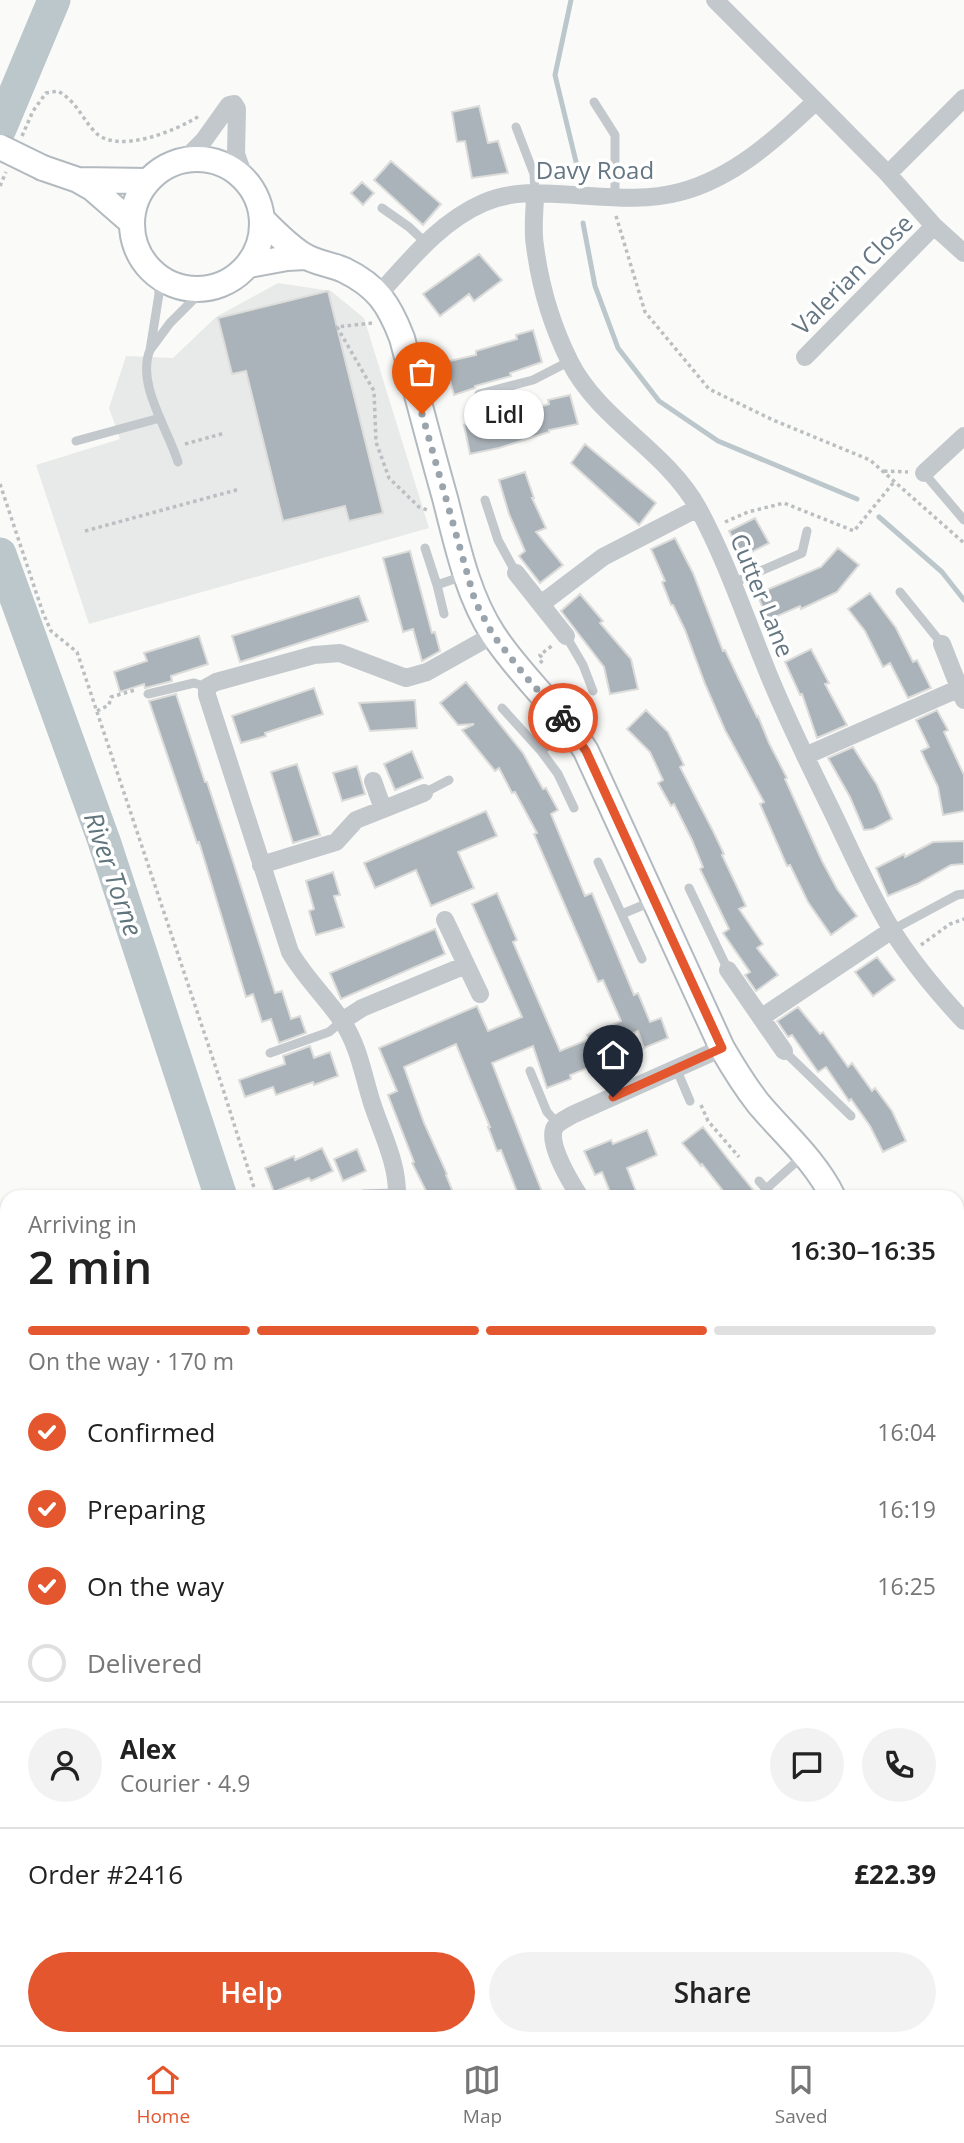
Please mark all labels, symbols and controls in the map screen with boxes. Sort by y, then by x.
street label: Davy Road [536,153,654,186]
street label: Valerian Close [785,207,919,341]
pin [392,342,452,414]
icon: bag [403,353,441,391]
callout: Lidl [464,390,544,438]
text: Lidl [484,398,524,430]
street label: Cutter Lane [723,528,803,662]
courier [528,683,598,753]
icon: bike [544,699,582,737]
water label: River Torne [76,807,152,941]
pin [583,1025,643,1097]
icon: home [594,1036,632,1074]
text: Arriving in [28,1208,137,1240]
text: 16:30–16:35 [790,1232,936,1268]
text: 2 min [28,1235,152,1297]
text: On the way · 170 m [28,1345,234,1377]
icon: check [28,1413,66,1451]
text: Confirmed [87,1414,215,1450]
text: 16:04 [877,1416,936,1448]
icon: check [28,1490,66,1528]
text: Preparing [87,1491,205,1527]
text: 16:19 [877,1493,936,1525]
icon: check [28,1567,66,1605]
text: On the way [87,1568,224,1604]
text: 16:25 [877,1570,936,1602]
text: Delivered [87,1645,202,1681]
button: person [28,1728,102,1802]
button: chat [770,1728,844,1802]
button: phone [862,1728,936,1802]
text: Alex [120,1731,176,1767]
text: Courier · 4.9 [120,1767,250,1799]
text: Order #2416 [28,1856,183,1892]
text: £22.39 [854,1856,936,1892]
button: Help [28,1952,475,2032]
button: Share [489,1952,936,2032]
tab: Home [136,2061,190,2129]
tab: Map [463,2061,502,2129]
tab: Saved [775,2061,828,2129]

